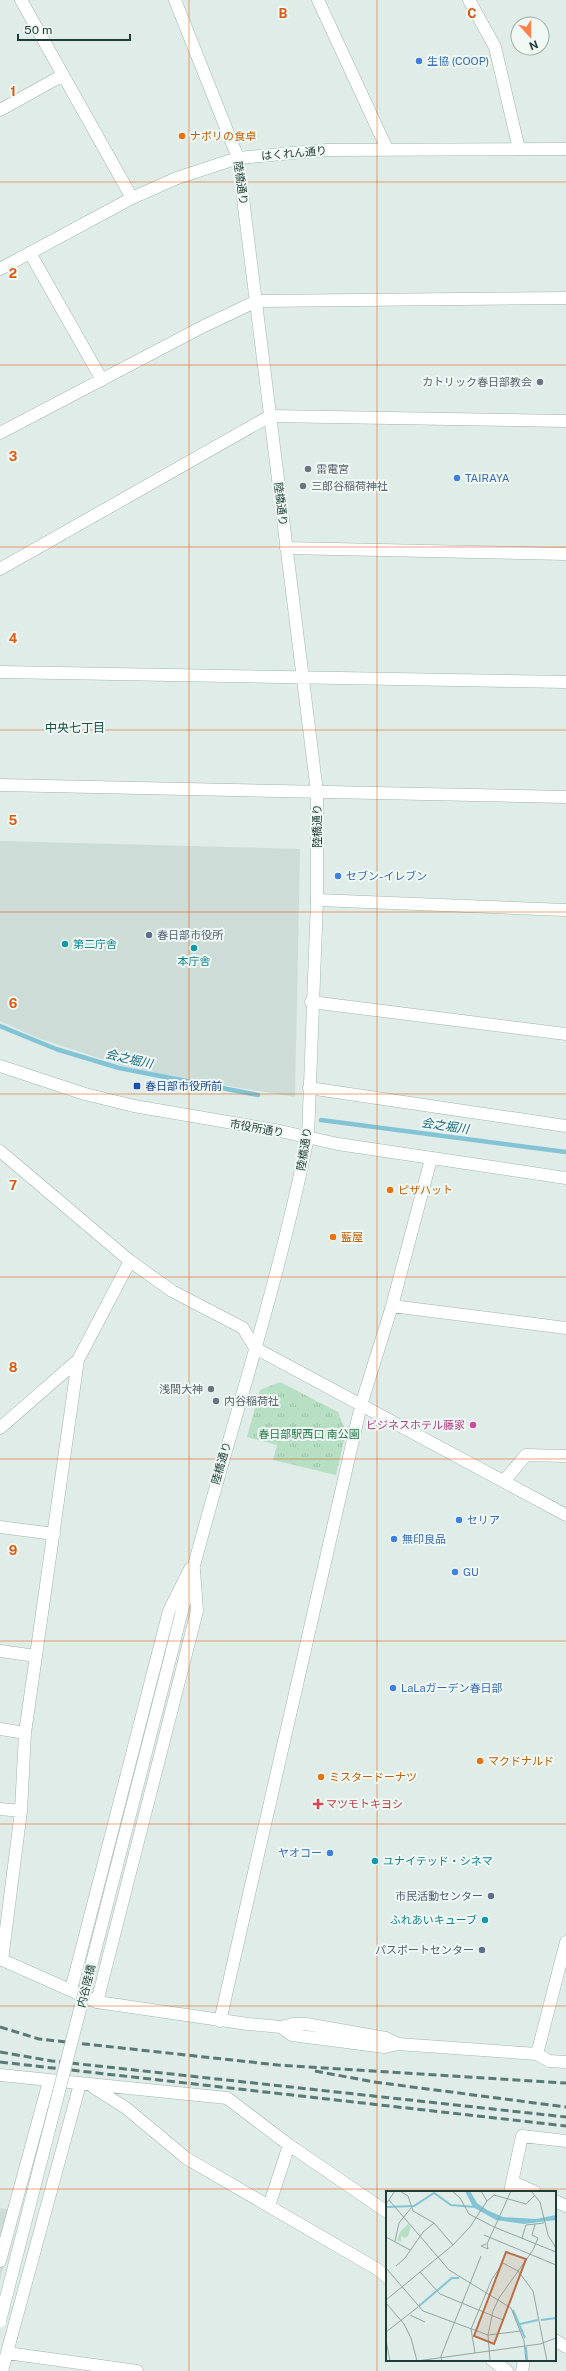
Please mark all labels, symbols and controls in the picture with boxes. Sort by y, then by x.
text: B [279,6,288,21]
text: C [467,6,477,21]
scale bar [18,16,130,42]
north arrow [510,16,550,56]
text: 50 m [24,23,52,37]
text: N [527,38,540,52]
place label: 生協 (COOP) [427,55,489,67]
marker: 生協 (COOP) [414,56,424,66]
text: 1 [10,84,16,99]
place label: ナポリの食卓 [190,130,256,142]
marker: ナポリの食卓 [177,131,187,141]
street label: はくれん通り [261,144,327,162]
street label: 陸橋通り [232,160,250,206]
text: 2 [9,266,17,281]
place label: カトリック春日部教会 [422,376,532,388]
marker: カトリック春日部教会 [535,377,545,387]
text: 3 [9,449,18,464]
place label: 雷電宮 [316,463,349,475]
marker: 雷電宮 [303,464,313,474]
place label: TAIRAYA [465,472,510,484]
marker: TAIRAYA [452,473,462,483]
place label: 三郎谷稲荷神社 [311,480,388,492]
street label: 陸橋通り [272,481,290,527]
marker: 三郎谷稲荷神社 [298,481,308,491]
text: 4 [9,631,18,646]
district label: 中央七丁目 [45,721,105,735]
street label: 陸橋通り [311,804,323,848]
text: 5 [9,813,18,828]
place label: セブン-イレブン [346,870,427,882]
marker: セブン-イレブン [333,871,343,881]
place label: 春日部市役所 [157,929,224,941]
marker: 春日部市役所 [144,930,154,940]
place label: 第二庁舎 [73,938,117,950]
marker: 第二庁舎 [60,939,70,949]
marker: 本庁舎 [189,943,199,953]
place label: 本庁舎 [178,955,211,967]
text: 6 [9,996,18,1011]
water label: 会之堀川 [104,1047,156,1072]
place label: 春日部市役所前 [145,1080,222,1092]
marker: 春日部市役所前 [132,1081,142,1091]
water label: 会之堀川 [420,1116,472,1137]
street label: 市役所通り [229,1117,285,1139]
street label: 陸橋通り [295,1126,313,1172]
text: 7 [9,1178,17,1193]
place label: ピザハット [398,1184,453,1196]
marker: ピザハット [385,1185,395,1195]
place label: 藍屋 [341,1231,363,1243]
marker: 藍屋 [328,1232,338,1242]
text: 8 [9,1360,18,1375]
place label: 浅間大神 [159,1383,203,1395]
marker: 浅間大神 [206,1384,216,1394]
place label: 内谷稲荷社 [224,1395,279,1407]
marker: 内谷稲荷社 [211,1396,221,1406]
place label: ビジネスホテル藤家 [366,1419,465,1431]
marker: ビジネスホテル藤家 [468,1420,478,1430]
park label: 春日部駅西口 南公園 [258,1428,360,1440]
street label: 陸橋通り [209,1440,233,1486]
place label: セリア [467,1514,500,1526]
marker: セリア [454,1515,464,1525]
place label: 無印良品 [402,1533,446,1545]
marker: 無印良品 [389,1534,399,1544]
text: 9 [9,1543,17,1558]
place label: GU [463,1566,479,1578]
marker: GU [450,1567,460,1577]
place label: LaLaガーデン春日部 [401,1682,503,1694]
marker: LaLaガーデン春日部 [388,1683,398,1693]
place label: マクドナルド [488,1755,554,1767]
marker: マクドナルド [475,1756,485,1766]
place label: ミスタードーナツ [329,1771,417,1783]
marker: ミスタードーナツ [316,1772,326,1782]
place label: マツモトキヨシ [326,1798,403,1810]
marker: マツモトキヨシ [313,1799,323,1809]
place label: ヤオコー [278,1847,322,1859]
marker: ヤオコー [325,1848,335,1858]
place label: ユナイテッド・シネマ [383,1855,493,1867]
marker: ユナイテッド・シネマ [370,1856,380,1866]
place label: 市民活動センター [395,1890,483,1902]
marker: 市民活動センター [486,1891,496,1901]
place label: ふれあいキューブ [390,1914,477,1926]
marker: ふれあいキューブ [480,1915,490,1925]
place label: パスポートセンター [375,1944,474,1956]
marker: パスポートセンター [477,1945,487,1955]
street label: 内谷陸橋 [75,1963,97,2009]
inset map [386,2191,556,2361]

